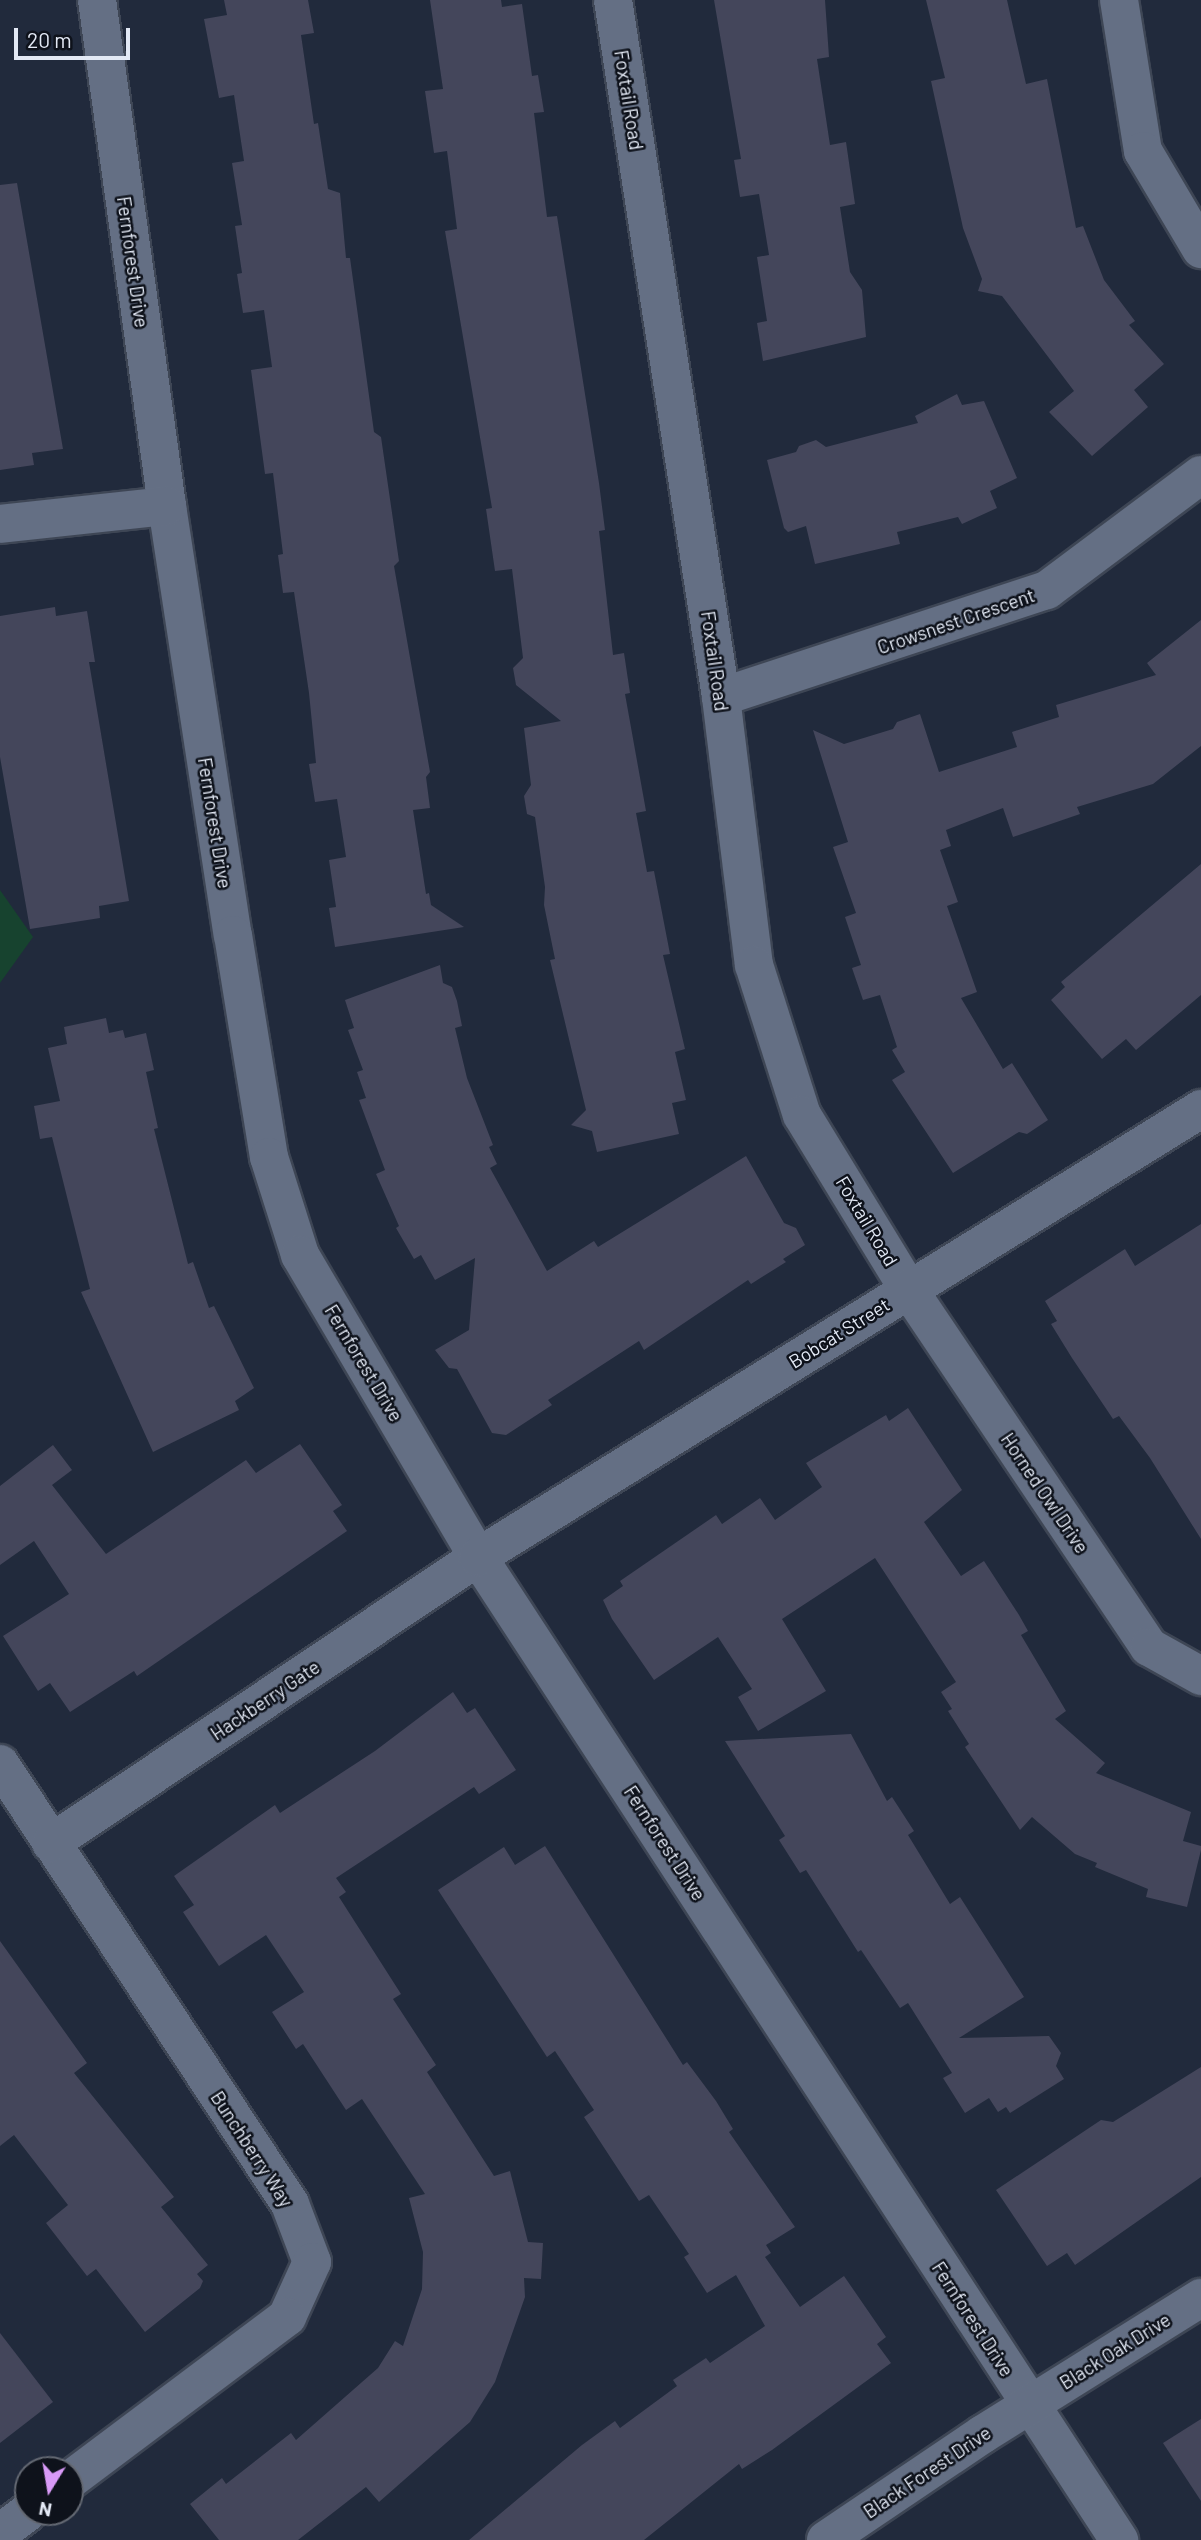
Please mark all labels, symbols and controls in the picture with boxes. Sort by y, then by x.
scale bar [18,14,133,58]
text: 20 m [27,27,72,52]
street label: Foxtail Road [610,48,648,152]
street label: Fernforest Drive [112,195,154,329]
street label: Crowsnest Crescent [874,583,1038,659]
street label: Foxtail Road [697,609,733,713]
street label: Fernforest Drive [193,756,237,890]
street label: Foxtail Road [831,1172,903,1270]
street label: Bobcat Street [784,1293,894,1373]
street label: Fernforest Drive [320,1300,408,1426]
street label: Horned Owl Drive [996,1429,1094,1557]
street label: Hackberry Gate [206,1655,324,1745]
street label: Fernforest Drive [619,1781,711,1905]
street label: Bunchberry Way [206,2087,298,2211]
street label: Fernforest Drive [927,2257,1019,2381]
street label: Black Oak Drive [1055,2308,1175,2394]
street label: Black Forest Drive [859,2421,995,2523]
north arrow [14,2456,84,2526]
text: N [37,2498,54,2523]

